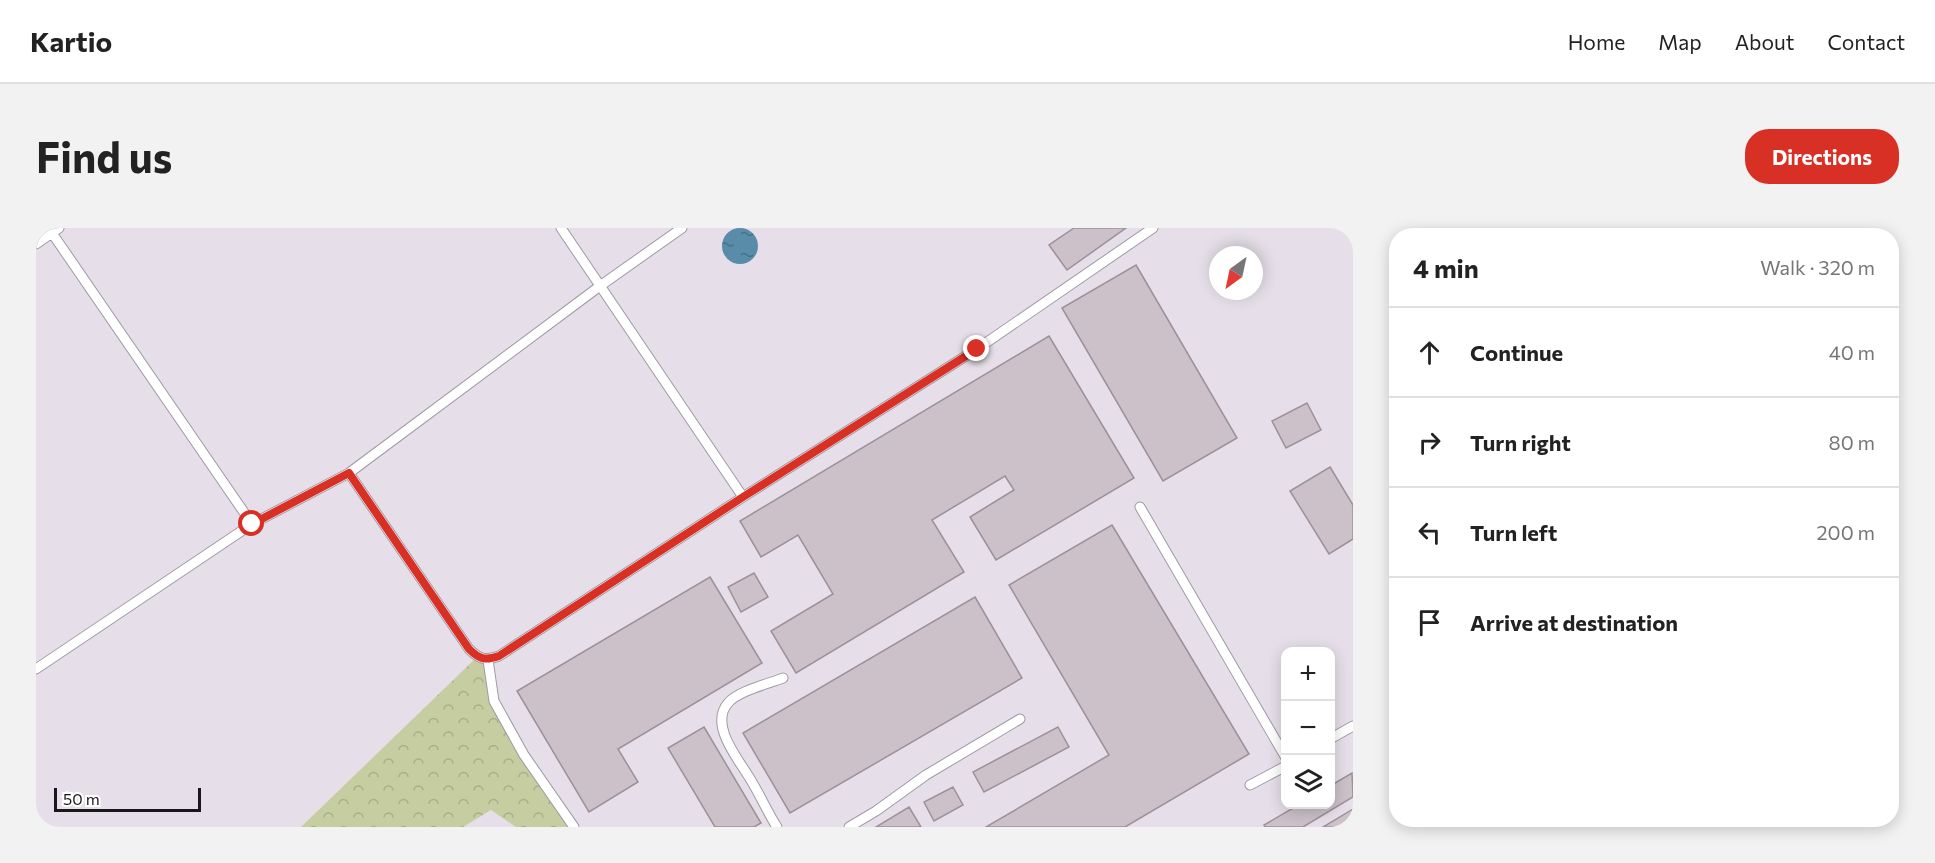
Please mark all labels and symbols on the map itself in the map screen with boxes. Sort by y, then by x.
north arrow [1209,246,1263,300]
route end [963,335,989,361]
route start [238,510,264,536]
scale bar [54,785,201,812]

